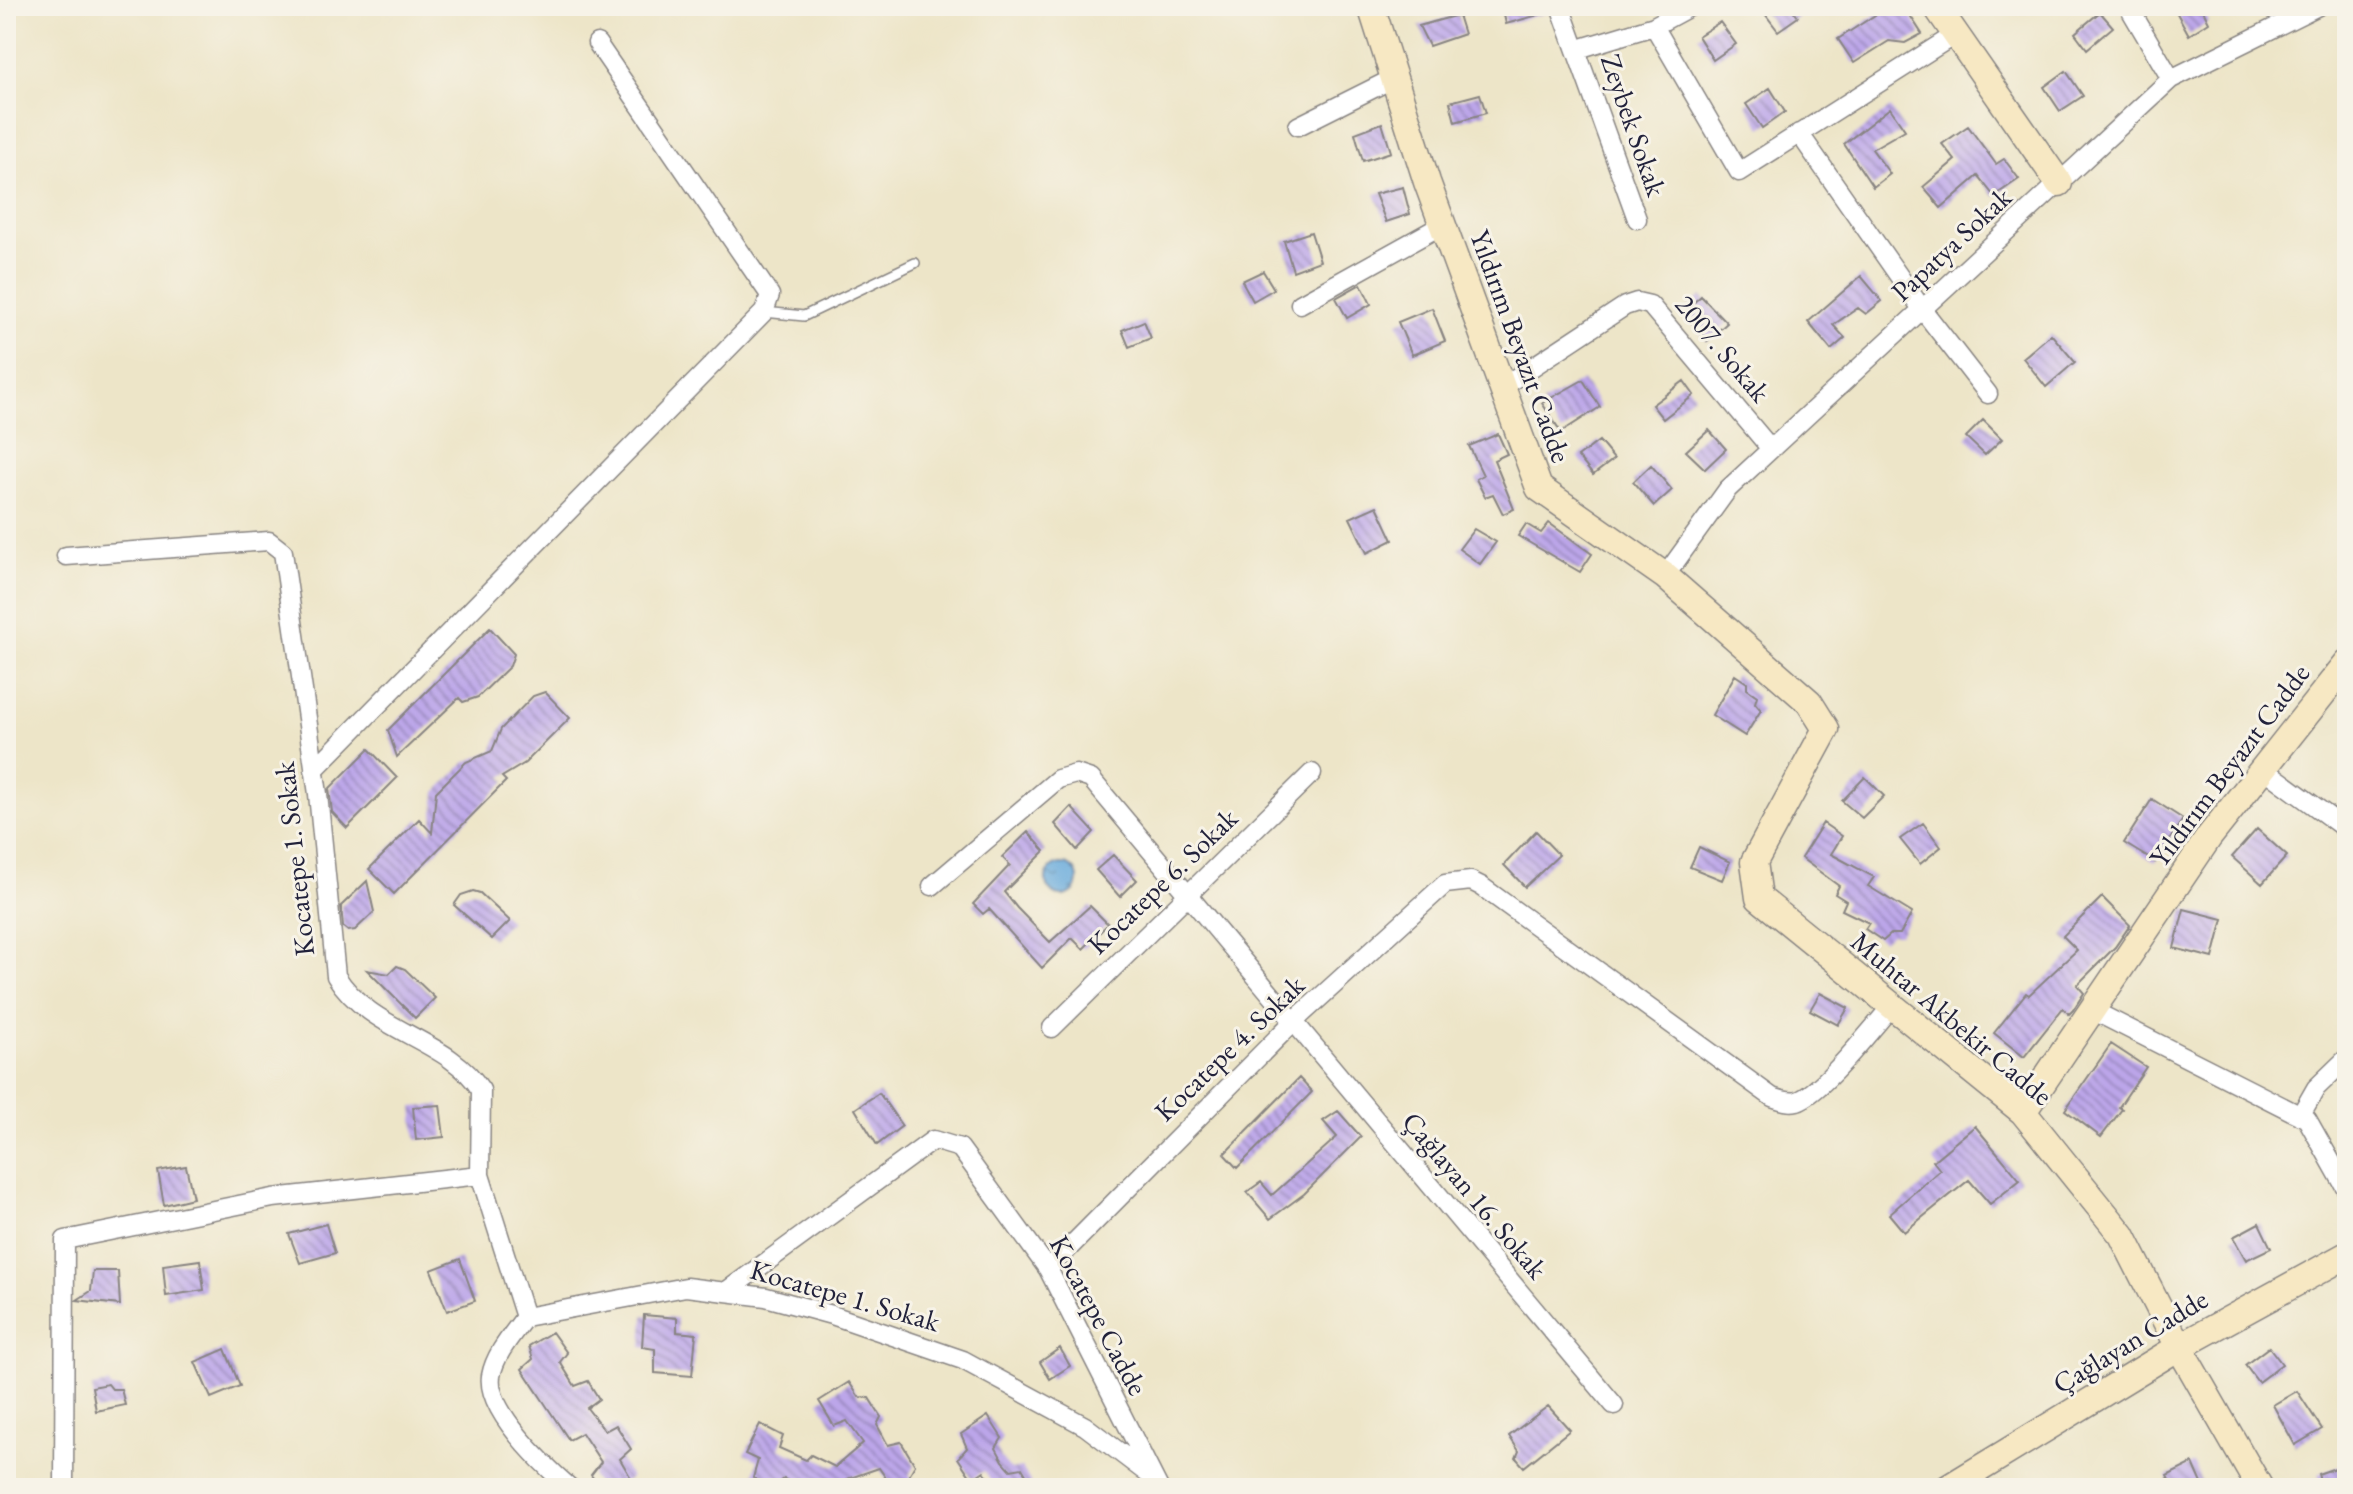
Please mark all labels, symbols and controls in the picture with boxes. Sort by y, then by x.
street label: Zeybek Sokak [1593,49,1675,202]
street label: Papatya Sokak [1883,179,2019,309]
street label: Yıldırım Beyazıt Cadde [1462,225,1580,467]
street label: 2007. Sokak [1668,287,1779,410]
street label: Yıldırım Beyazıt Cadde [2141,656,2317,874]
street label: Kocatepe 1. Sokak [266,759,322,958]
street label: Kocatepe 6. Sokak [1079,800,1245,962]
street label: Muhtar Akbekir Cadde [1844,923,2060,1113]
street label: Kocatepe 4. Sokak [1146,967,1312,1129]
street label: Çağlayan 16. Sokak [1395,1104,1556,1287]
street label: Kocatepe Cadde [1042,1229,1156,1401]
street label: Kocatepe 1. Sokak [746,1251,945,1339]
street label: Çağlayan Cadde [2046,1281,2214,1401]

